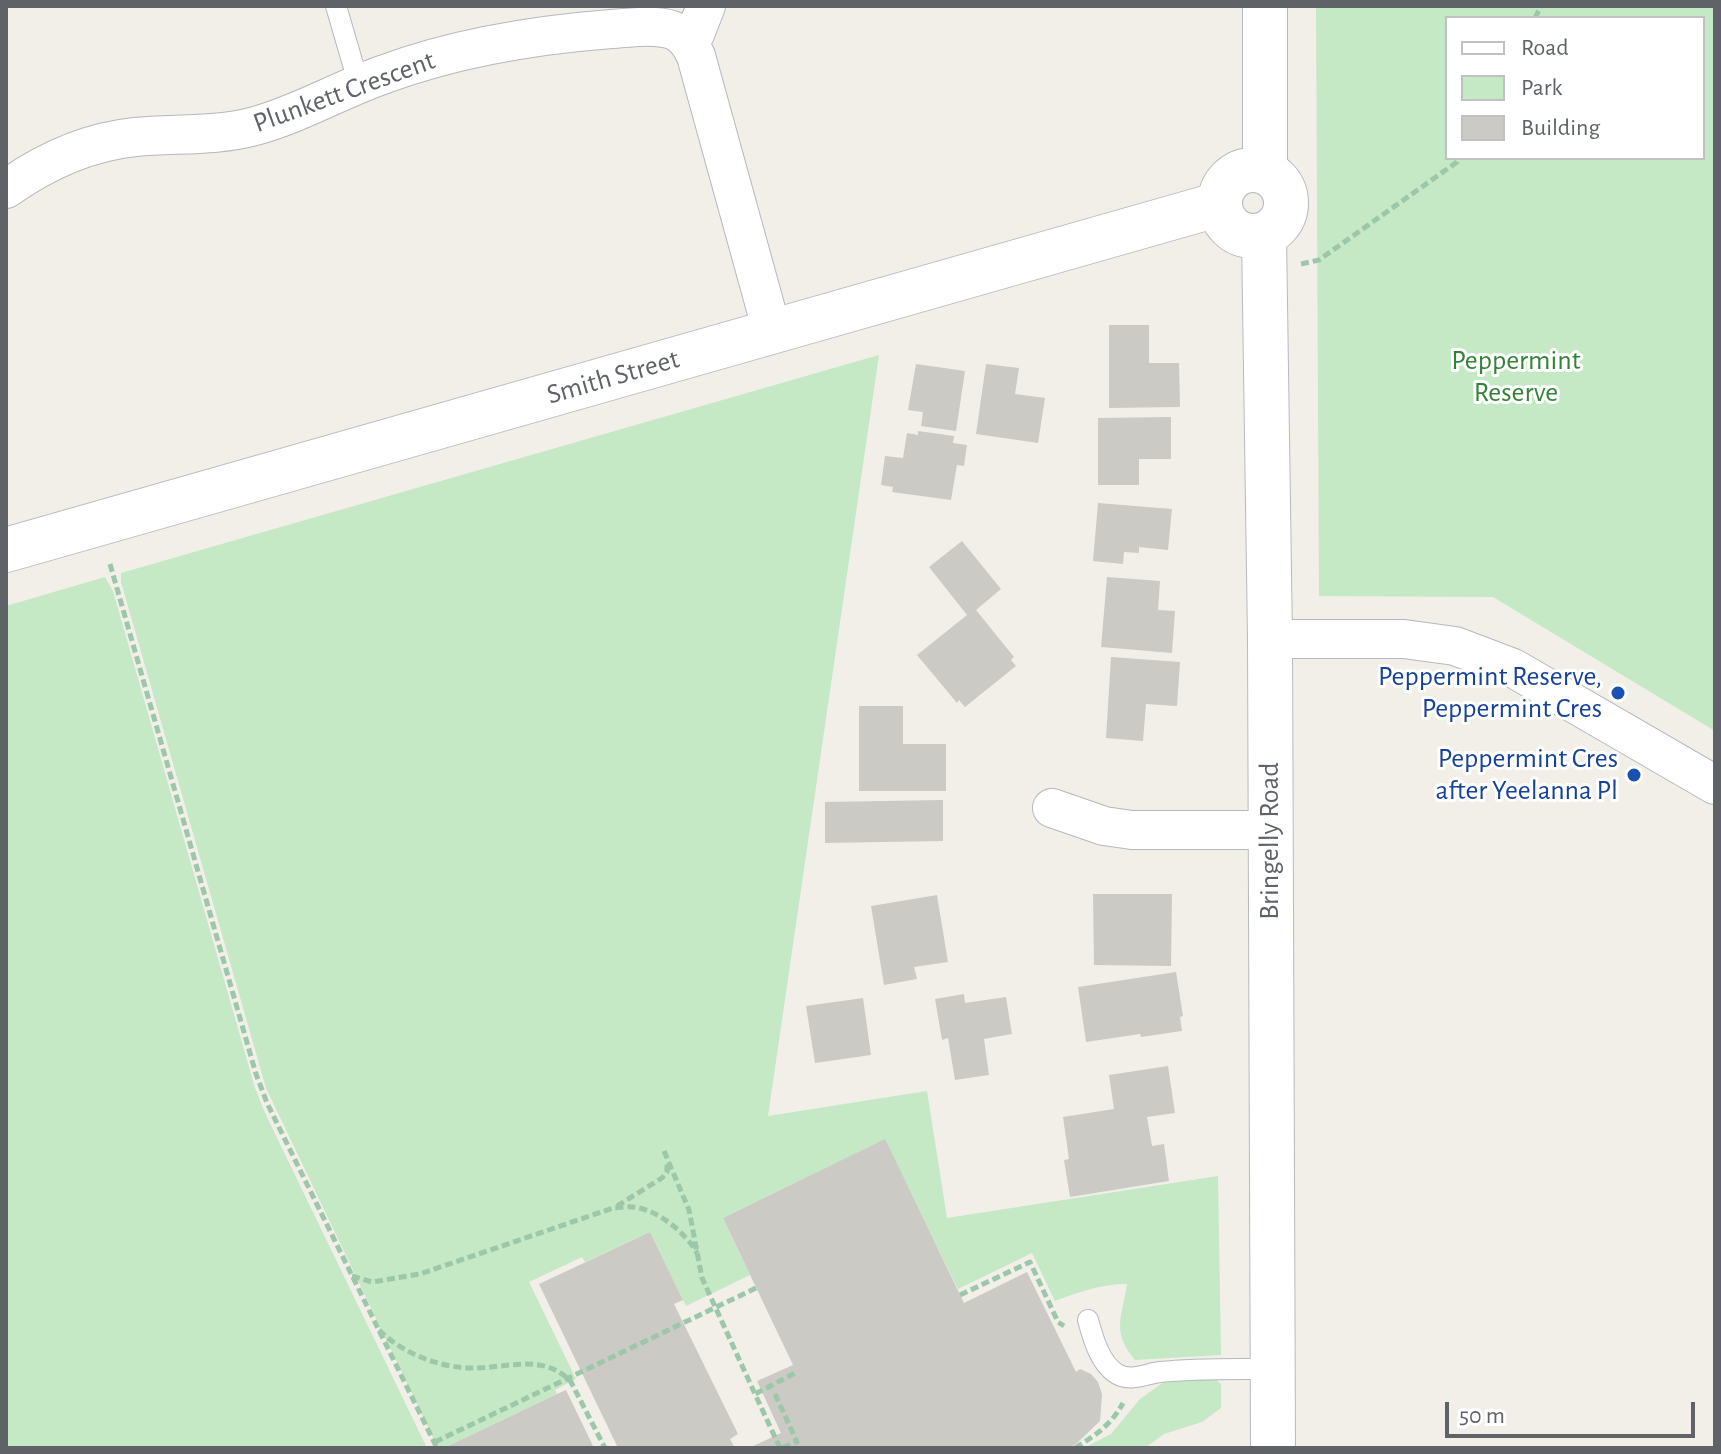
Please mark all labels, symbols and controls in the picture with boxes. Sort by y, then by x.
legend [1445,16,1705,160]
text: Road [1521,36,1569,60]
street label: Plunkett Crescent [249,44,439,140]
text: Park [1521,76,1562,100]
text: Building [1521,116,1600,140]
street label: Smith Street [543,342,683,412]
park label: Peppermint Reserve [1451,344,1581,410]
place label: Peppermint Reserve, Peppermint Cres [1378,660,1602,726]
marker: Peppermint Reserve, Peppermint Cres [1609,684,1627,702]
place label: Peppermint Cres after Yeelanna Pl [1435,742,1618,808]
street label: Bringelly Road [1253,762,1287,920]
marker: Peppermint Cres after Yeelanna Pl [1625,766,1643,784]
scale bar [1449,1386,1699,1436]
text: 50 m [1459,1404,1505,1428]

